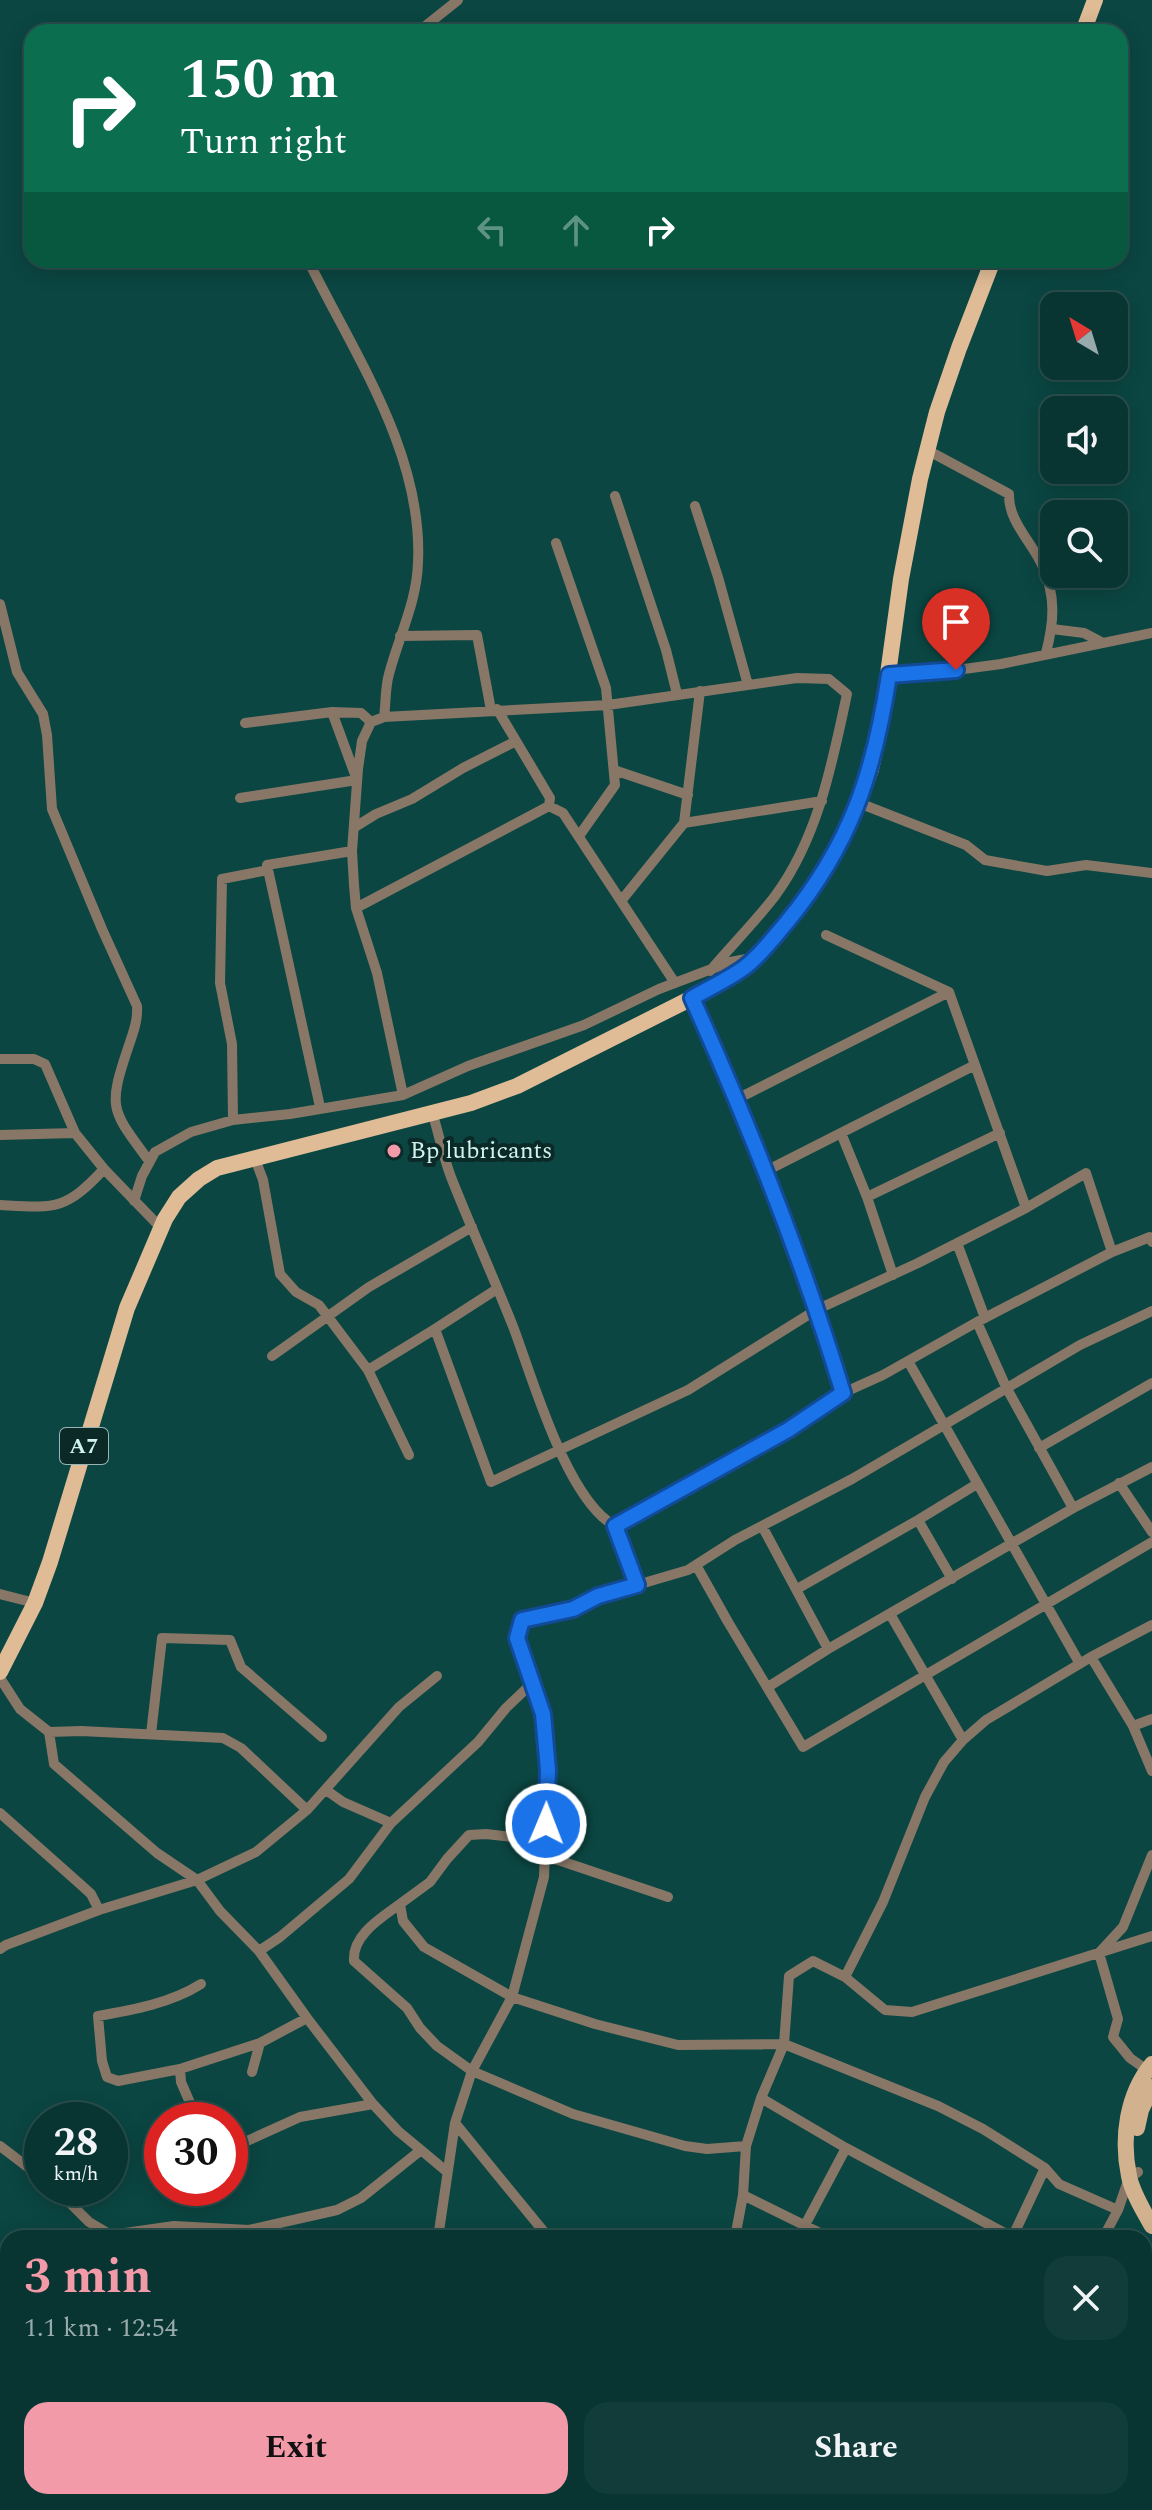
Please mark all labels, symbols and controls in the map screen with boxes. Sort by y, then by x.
text: 150 m [180,38,339,123]
icon: right [48,56,152,160]
text: Turn right [180,115,347,170]
icon: left [470,208,514,252]
icon: ahead [554,208,598,252]
icon: right [638,208,682,252]
north arrow [1040,292,1128,380]
map controls [1040,292,1128,588]
button: sound [1040,396,1128,484]
button: search [1040,500,1128,588]
pin [922,588,990,670]
icon: arrive [934,600,978,644]
place label: Bp lubricants [410,1133,552,1169]
marker: Bp lubricants [385,1142,403,1160]
road number: A7 [60,1428,108,1464]
position arrow [504,1782,588,1866]
speed limit sign: 30 [144,2102,248,2206]
text: 28 [54,2113,98,2174]
text: km/h [54,2159,99,2189]
text: 3 min [24,2241,152,2314]
button: close [1044,2256,1128,2340]
text: 1.1 km · 12:54 [24,2308,178,2348]
button: Exit [24,2402,568,2494]
button: Share [584,2402,1128,2494]

